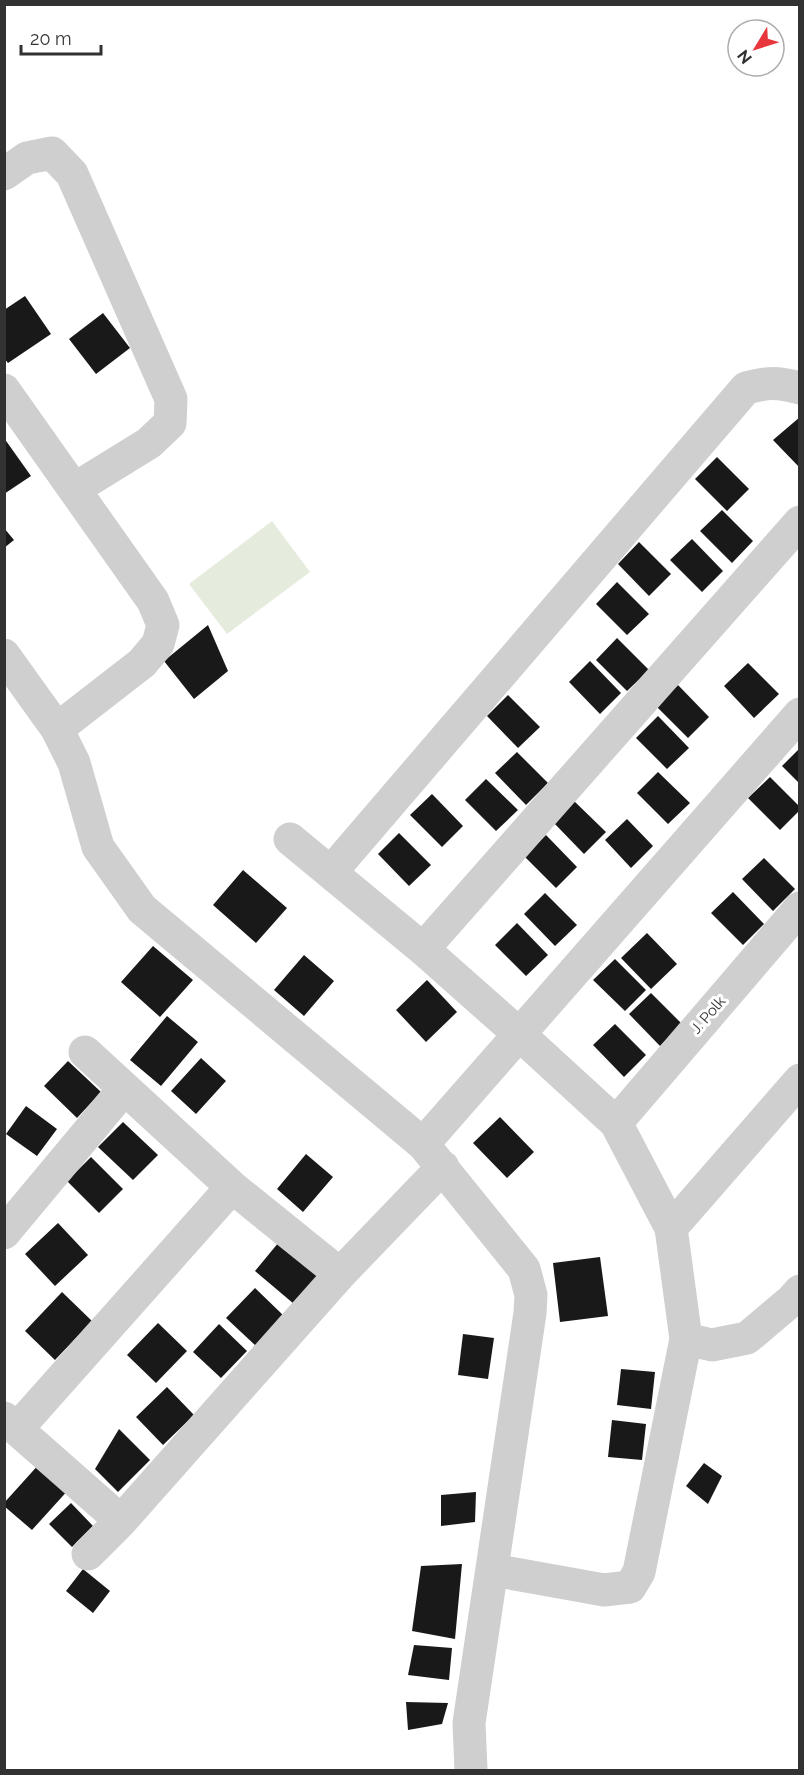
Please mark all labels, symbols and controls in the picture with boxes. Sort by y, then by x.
scale bar [21,18,100,56]
north arrow [726,18,786,78]
text: 20 m [30,28,72,49]
text: N [733,46,756,68]
street label: J. Polk [687,992,729,1037]

